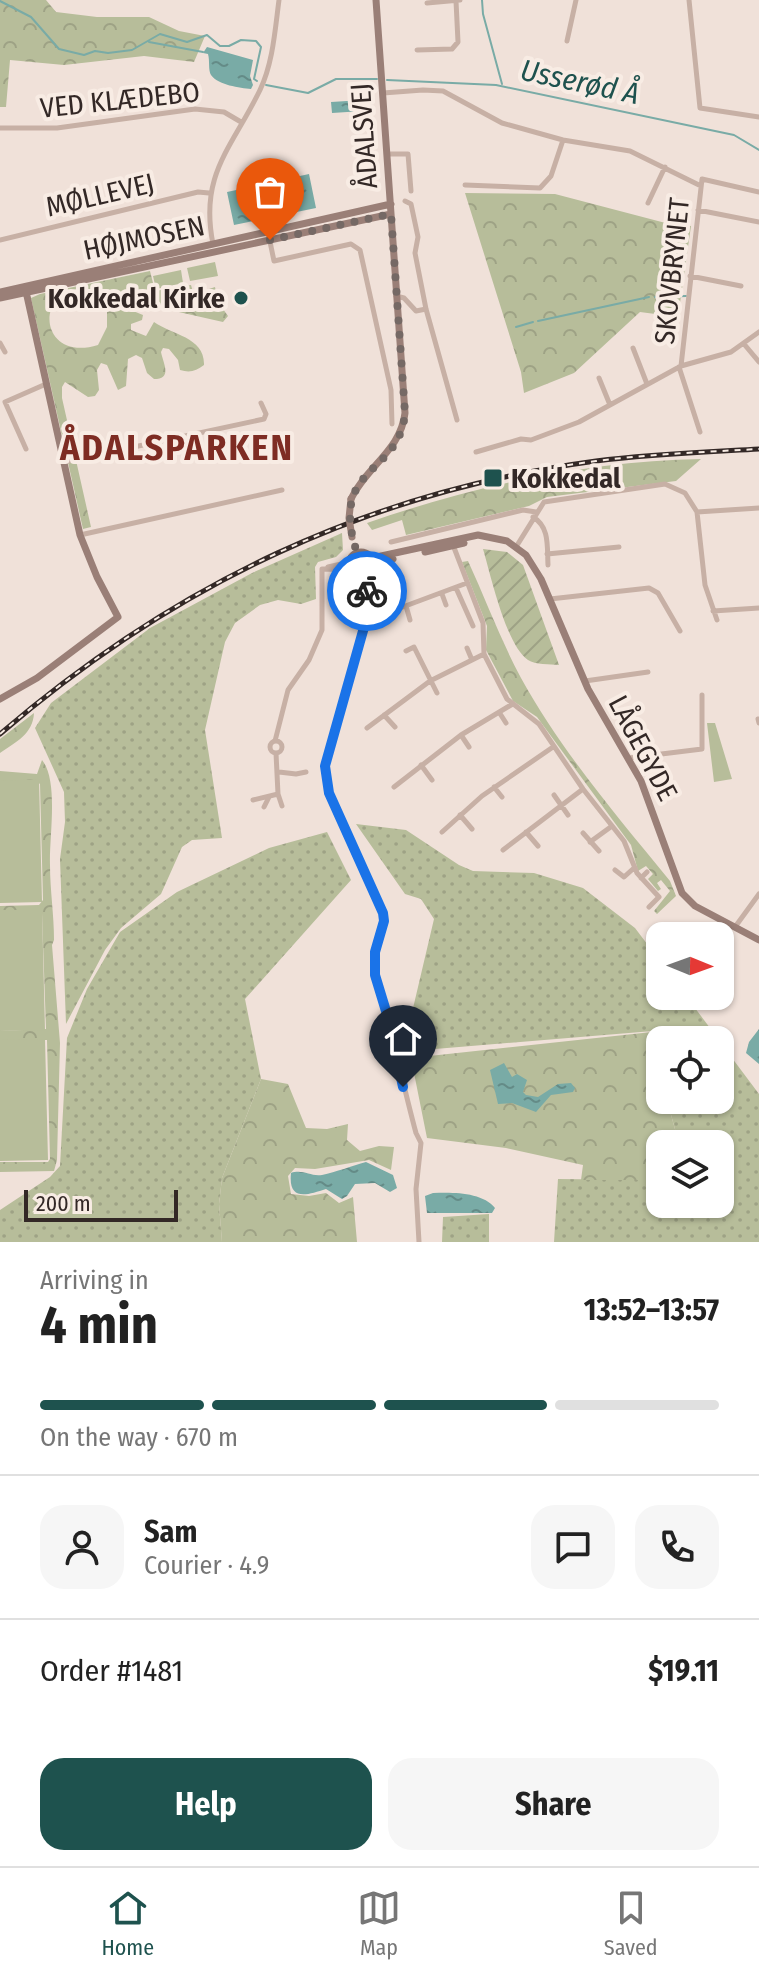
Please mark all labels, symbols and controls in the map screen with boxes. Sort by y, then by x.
water label: Usserød Å [517,51,643,112]
street label: VED KLÆDEBO [39,75,201,125]
street label: ÅDALSVEJ [342,82,384,190]
pin [236,158,304,240]
street label: MØLLEVEJ [43,167,157,223]
icon: bag [248,170,292,214]
street label: SKOVBRYNET [648,196,696,346]
street label: HØJMOSEN [80,209,208,267]
place label: Kokkedal Kirke [48,282,225,315]
marker: Kokkedal Kirke [232,289,250,307]
district label: ÅDALSPARKEN [59,424,294,470]
place label: Kokkedal [511,462,621,495]
marker: Kokkedal [482,467,504,489]
courier [327,551,407,631]
icon: bike [345,569,389,613]
street label: LÅGEGYDE [602,689,686,806]
north arrow [646,922,734,1010]
map controls [646,922,734,1218]
pin [369,1005,437,1087]
icon: home [381,1017,425,1061]
button: locate [646,1026,734,1114]
button: layers [646,1130,734,1218]
scale bar [24,1186,178,1222]
text: 200 m [36,1190,91,1217]
text: Arriving in [40,1265,149,1296]
text: 13:52–13:57 [584,1292,719,1328]
text: 4 min [40,1294,158,1357]
text: On the way · 670 m [40,1422,238,1453]
button: person [40,1505,124,1589]
button: chat [531,1505,615,1589]
button: phone [635,1505,719,1589]
text: Sam [144,1514,197,1550]
text: Courier · 4.9 [144,1550,269,1581]
text: Order #1481 [40,1653,183,1689]
text: $19.11 [648,1653,719,1689]
button: Help [40,1758,372,1850]
button: Share [388,1758,719,1850]
tab: Home [101,1886,154,1961]
tab: Map [357,1886,401,1961]
tab: Saved [604,1886,658,1961]

